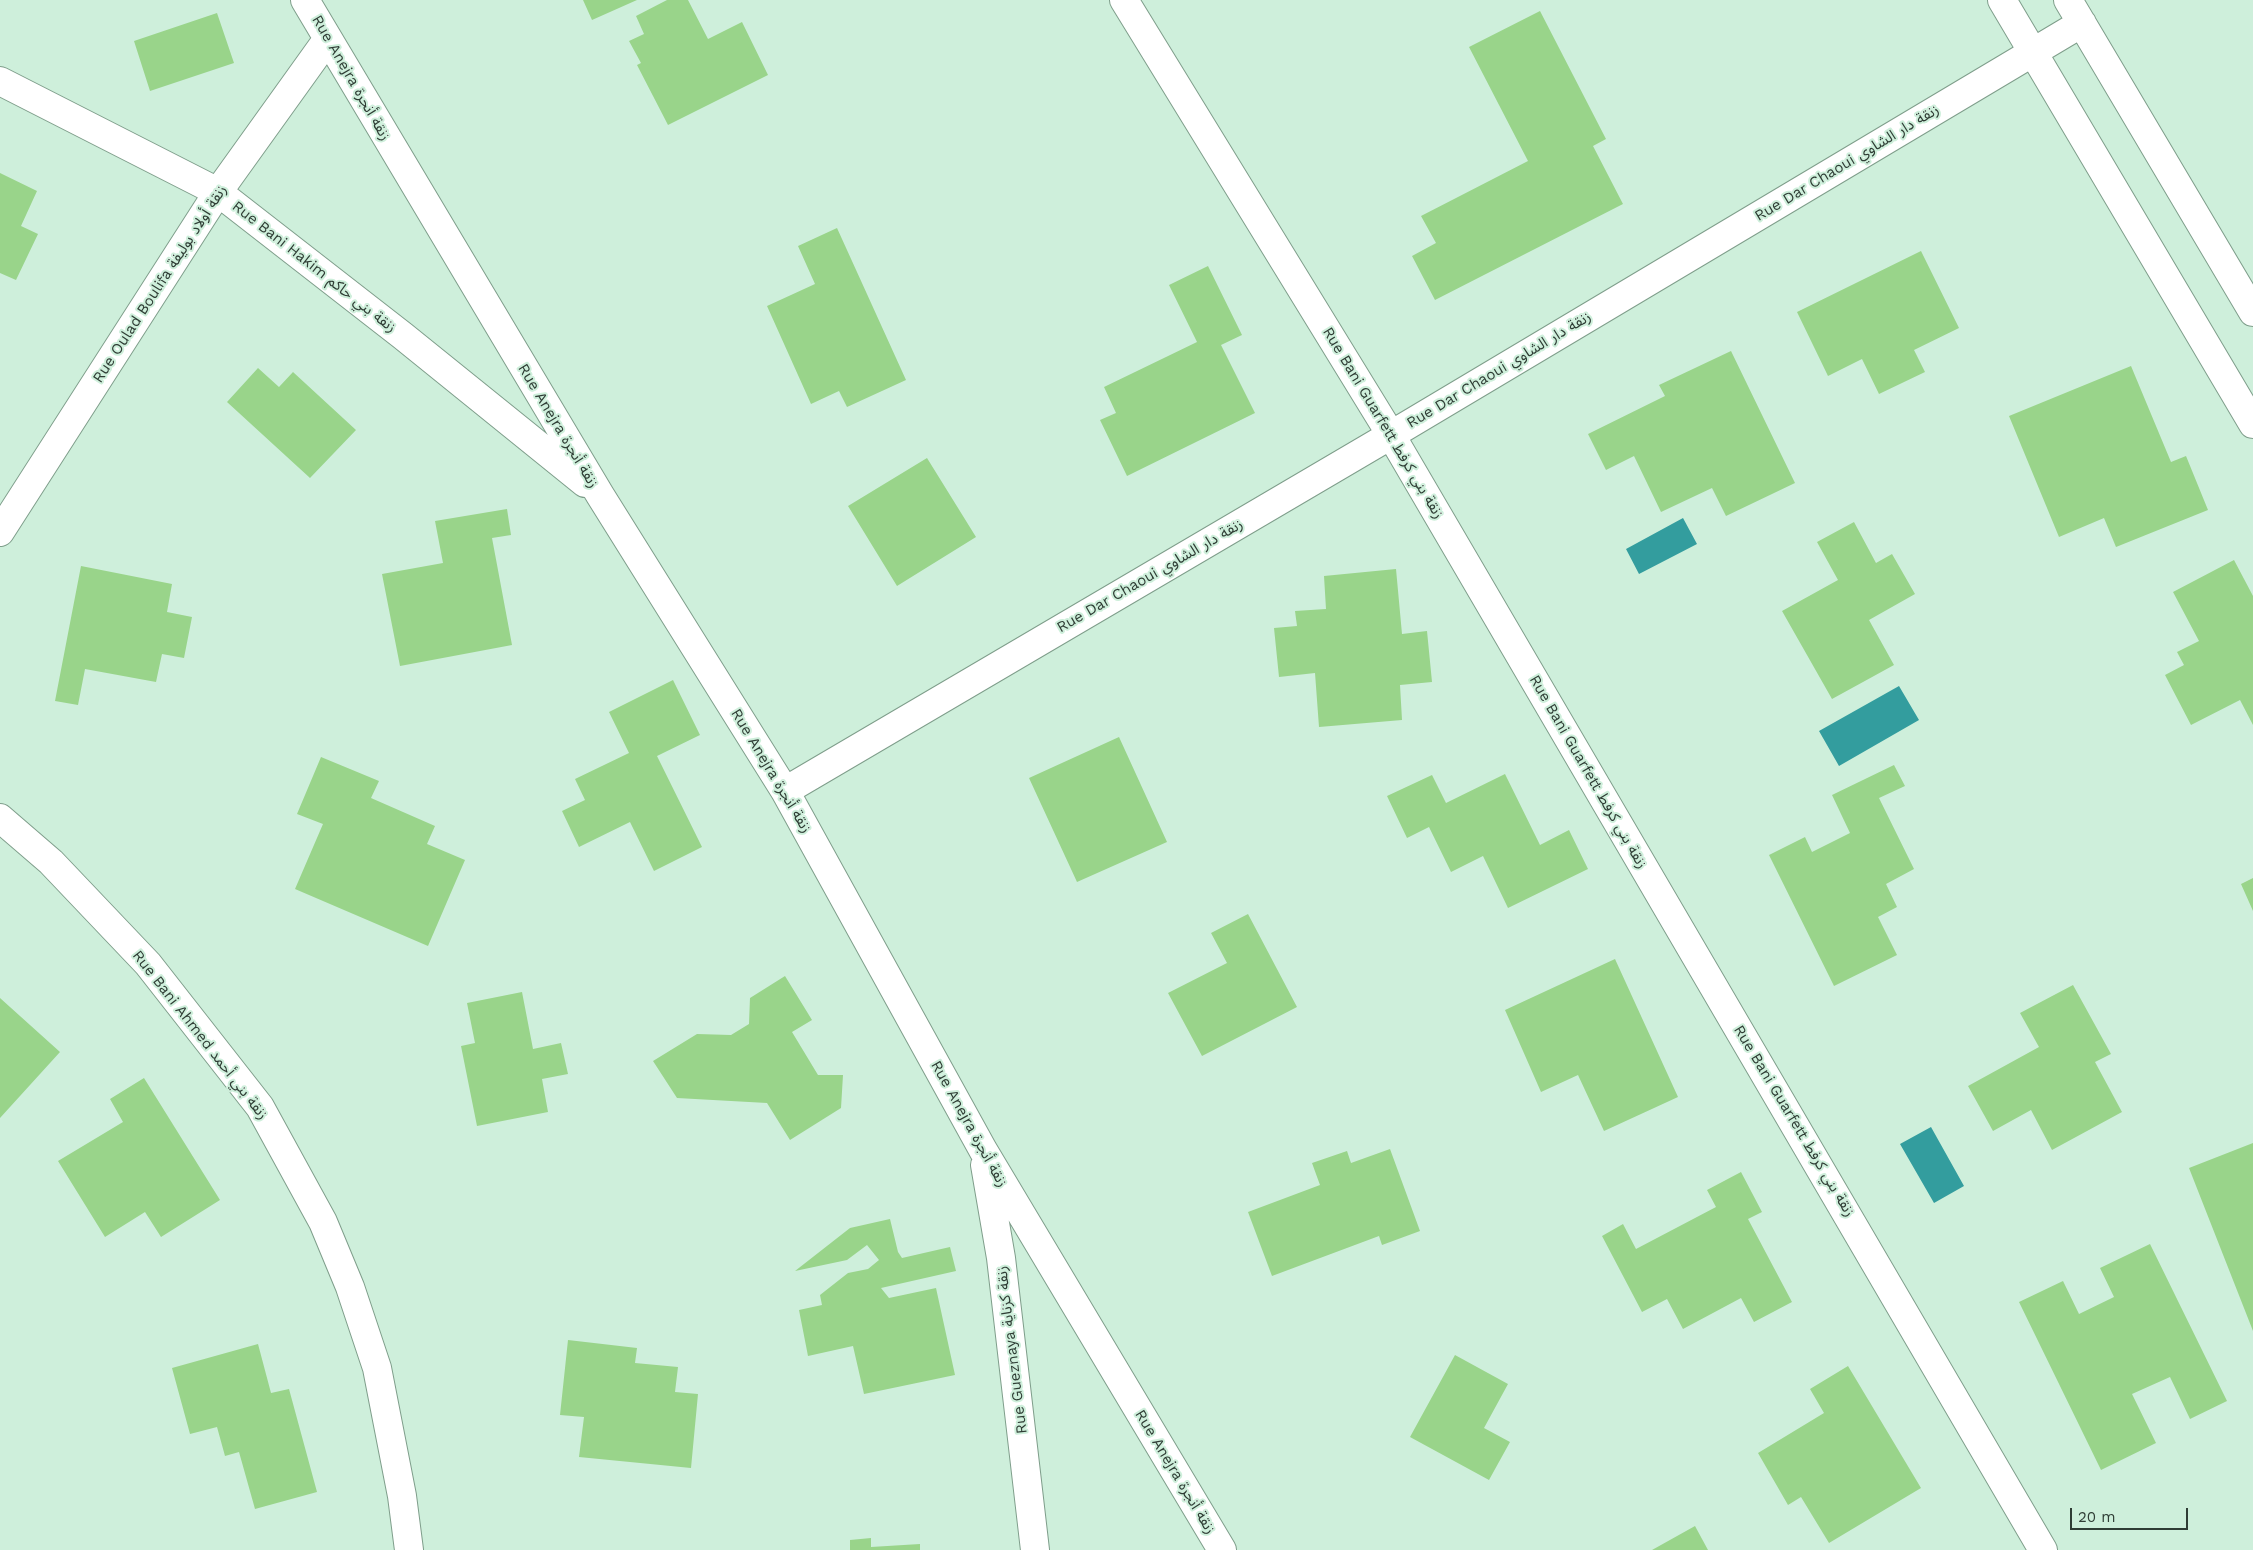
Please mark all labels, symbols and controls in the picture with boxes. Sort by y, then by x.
street label: Rue Anejra زنقة أنجرة [308,12,394,144]
street label: Rue Dar Chaoui زنقة دار الشاوي [1752,101,1942,225]
street label: Rue Oulad Boulifa زنقة أولاد بوليفة [89,182,231,386]
street label: Rue Bani Hakim زنقة بني حاكم [229,197,399,337]
street label: Rue Dar Chaoui زنقة دار الشاوي [1404,308,1594,432]
street label: Rue Bani Guarfett زنقة بني كرفط [1319,324,1447,522]
street label: Rue Anejra زنقة أنجرة [514,361,602,491]
street label: Rue Dar Chaoui زنقة دار الشاوي [1054,515,1246,637]
street label: Rue Bani Guarfett زنقة بني كرفط [1525,672,1651,872]
street label: Rue Anejra زنقة أنجرة [727,706,815,836]
street label: Rue Bani Ahmed زنقة بني أحمد [128,947,272,1123]
street label: Rue Bani Guarfett زنقة بني كرفط [1730,1022,1858,1220]
street label: Rue Anejra زنقة أنجرة [927,1058,1011,1190]
street label: Rue Gueznaya زنقة كزناية [993,1265,1031,1435]
street label: Rue Anejra زنقة أنجرة [1131,1407,1219,1537]
scale bar [2073,1498,2190,1530]
text: 20 m [2078,1508,2116,1526]

